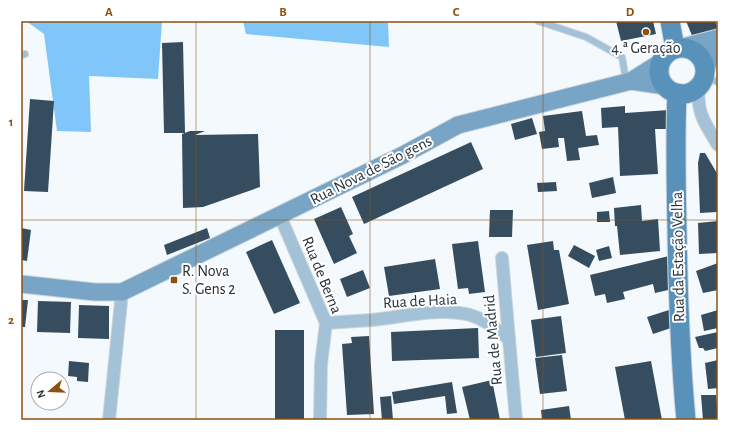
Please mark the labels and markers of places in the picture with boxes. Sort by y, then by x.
marker: 4.ª Geração [641,27,651,37]
place label: 4.ª Geração [611,40,681,56]
place label: R. Nova S. Gens 2 [182,263,236,297]
marker: R. Nova S. Gens 2 [169,275,179,285]

